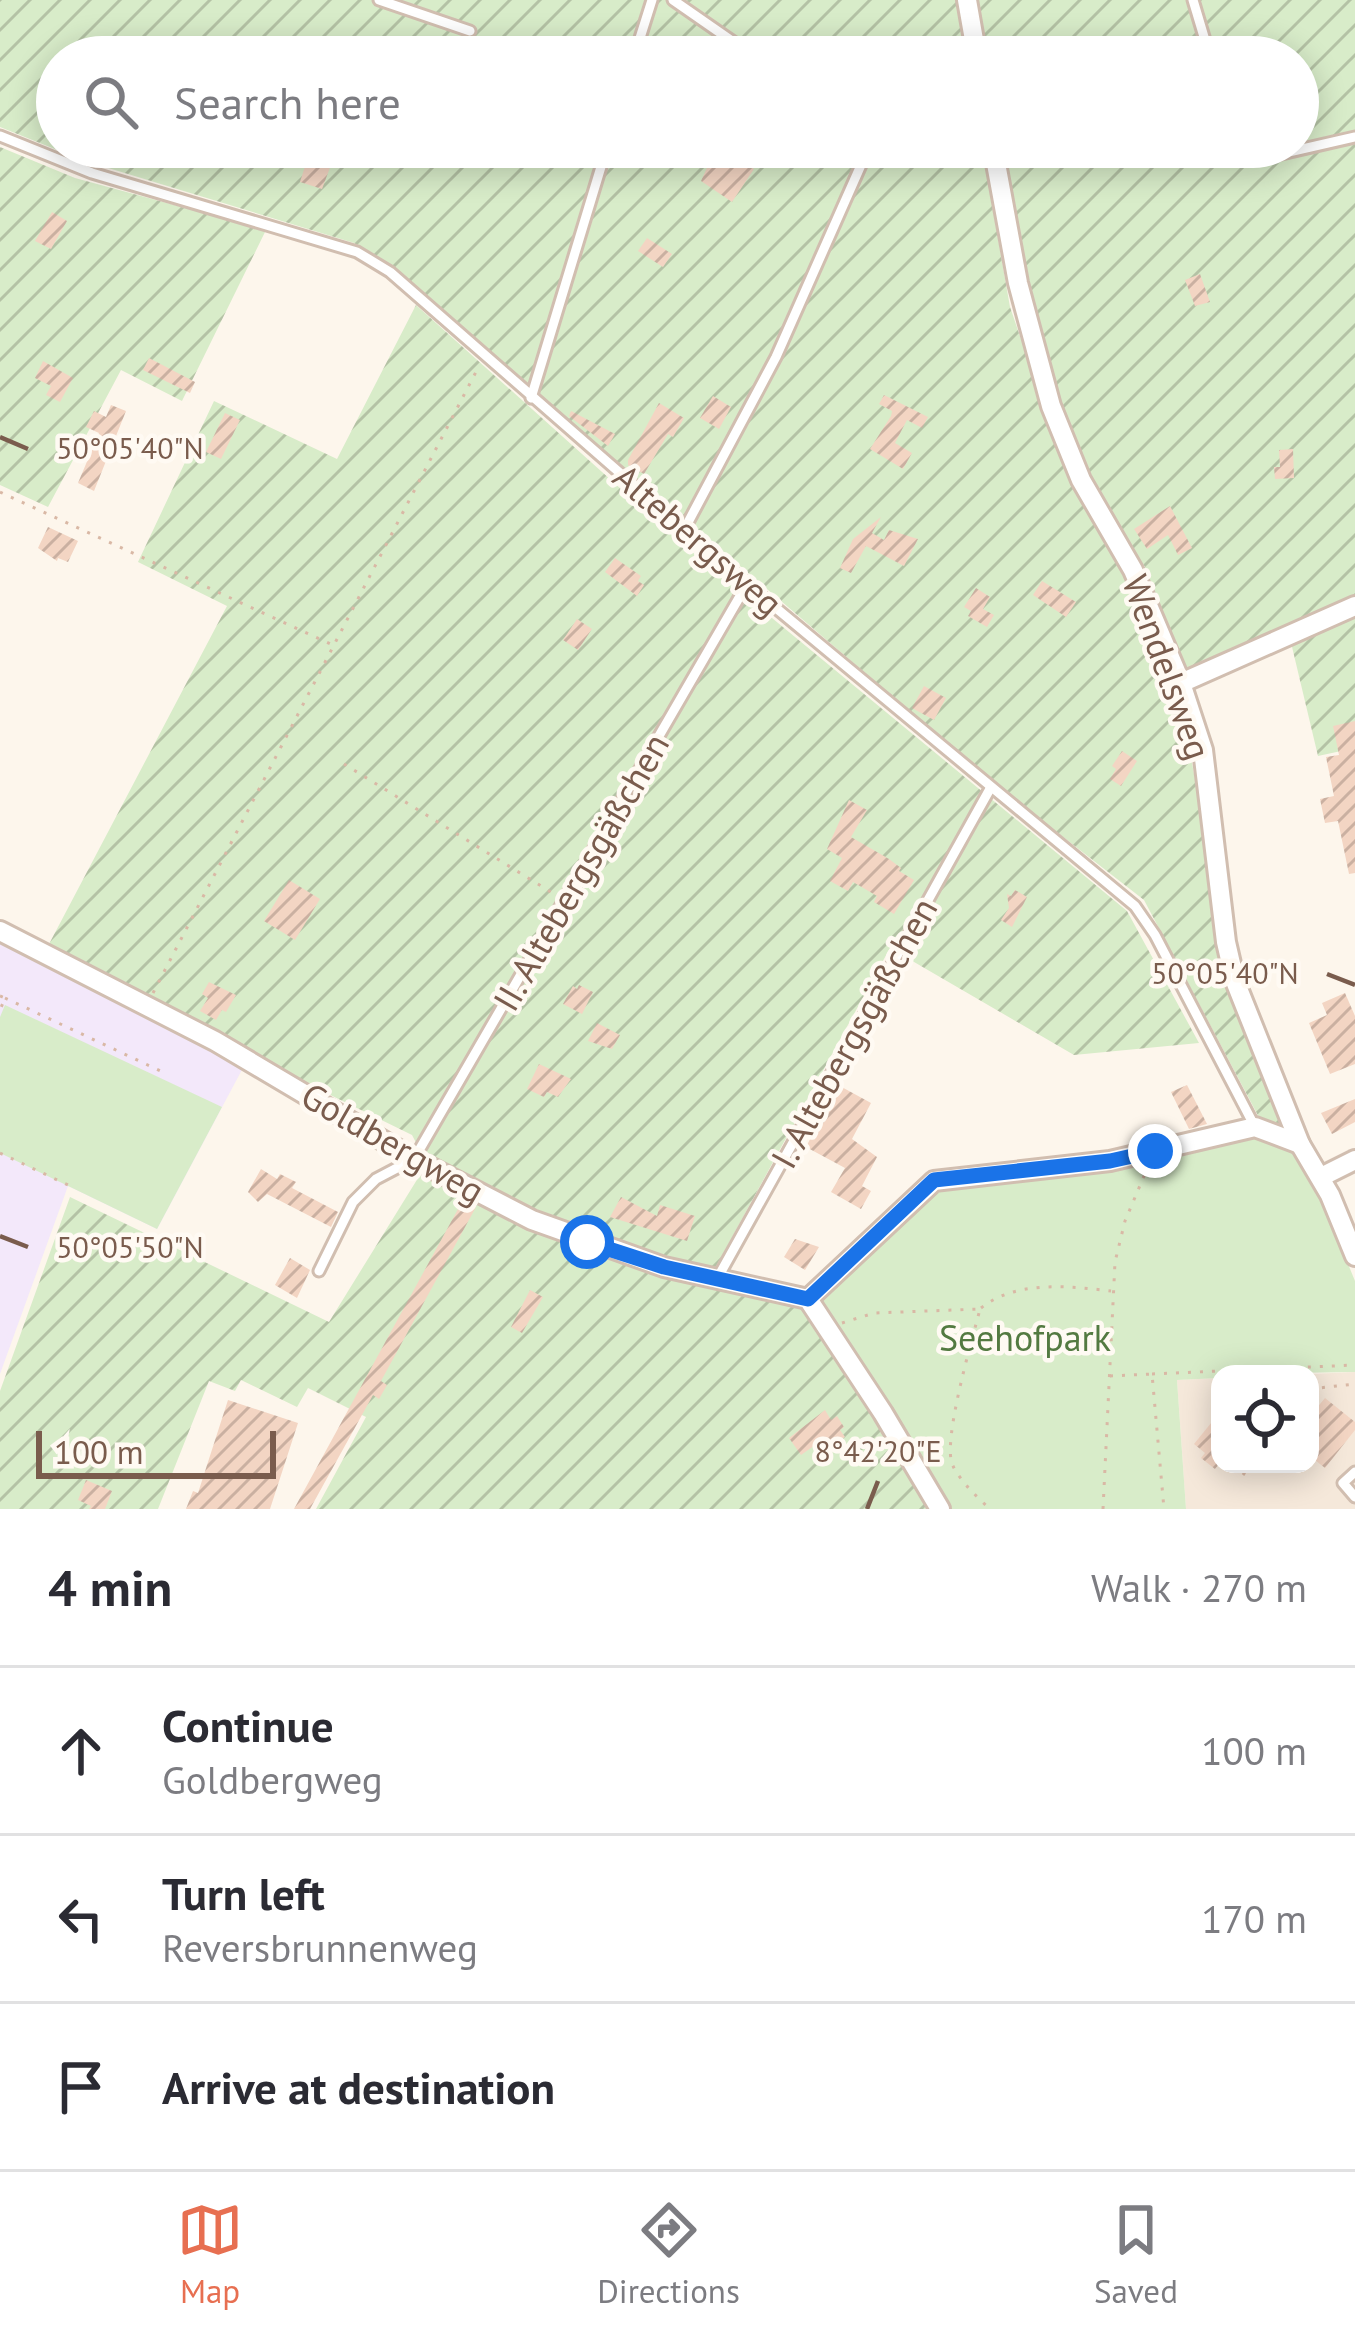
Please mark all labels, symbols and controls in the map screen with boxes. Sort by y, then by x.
search box [36,36,1319,168]
icon: search [78,69,144,135]
text: Search here [174,73,401,131]
text: 50°05'40"N [56,428,204,467]
street label: Altebergsweg [604,453,793,626]
street label: Wendelsweg [1112,568,1223,765]
street label: II. Altebergsgäßchen [482,725,679,1019]
street label: I. Altebergsgäßchen [760,889,947,1176]
text: 50°05'40"N [1151,953,1299,992]
street label: Goldbergweg [293,1071,493,1214]
route end [1128,1124,1182,1178]
route start [560,1215,614,1269]
text: 50°05'50"N [56,1227,204,1266]
park label: Seehofpark [939,1314,1111,1361]
map controls [1211,1365,1319,1473]
button: locate [1211,1365,1319,1473]
scale bar [36,1425,276,1478]
text: 100 m [54,1430,144,1473]
text: 8°42'20"E [814,1431,942,1470]
text: 4 min [48,1554,172,1620]
text: Walk · 270 m [1091,1562,1307,1613]
text: Continue [162,1696,334,1754]
icon: ahead [48,1718,114,1784]
text: 100 m [1201,1725,1307,1776]
text: Goldbergweg [162,1754,383,1805]
text: Turn left [162,1864,325,1922]
icon: left [48,1886,114,1952]
text: 170 m [1201,1893,1307,1944]
text: Reversbrunnenweg [162,1922,478,1973]
icon: arrive [48,2054,114,2120]
text: Arrive at destination [162,2058,555,2116]
tab: Map [177,2197,243,2312]
tab: Directions [597,2197,740,2312]
tab: Saved [1094,2197,1178,2312]

